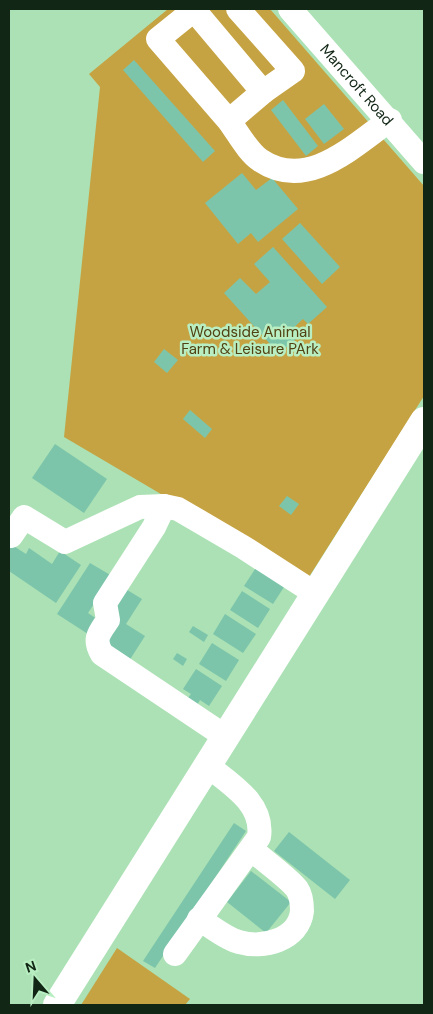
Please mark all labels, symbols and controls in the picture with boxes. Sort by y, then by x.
street label: Mancroft Road [315,40,398,130]
park label: Woodside Animal Farm & Leisure PArk [181,322,319,359]
north arrow [10,954,60,1004]
text: N [23,957,39,977]

